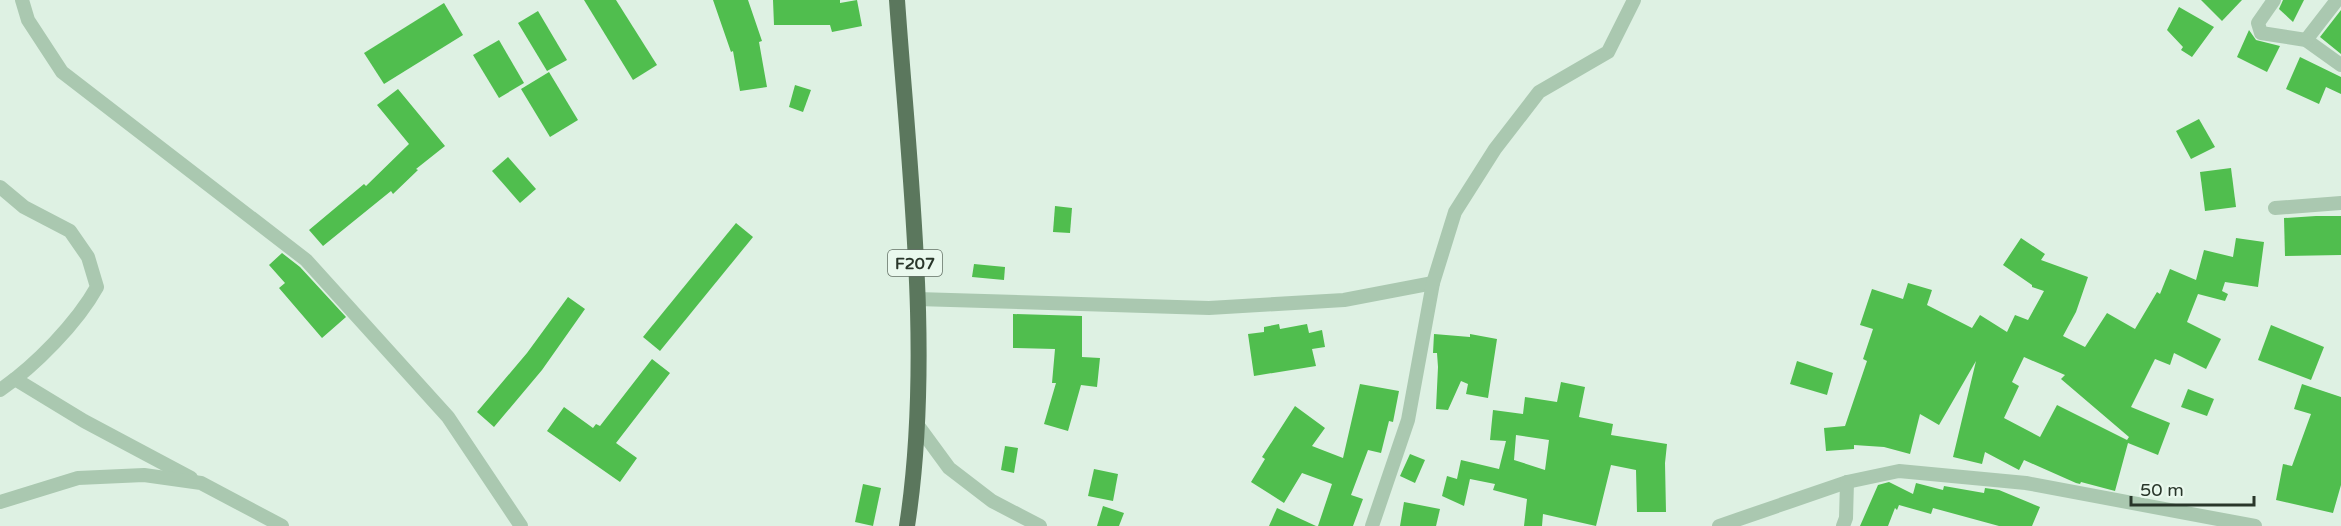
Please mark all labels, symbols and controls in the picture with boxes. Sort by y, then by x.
road number: F207 [888,250,942,276]
scale bar [2131,469,2254,507]
text: 50 m [2140,479,2184,501]

